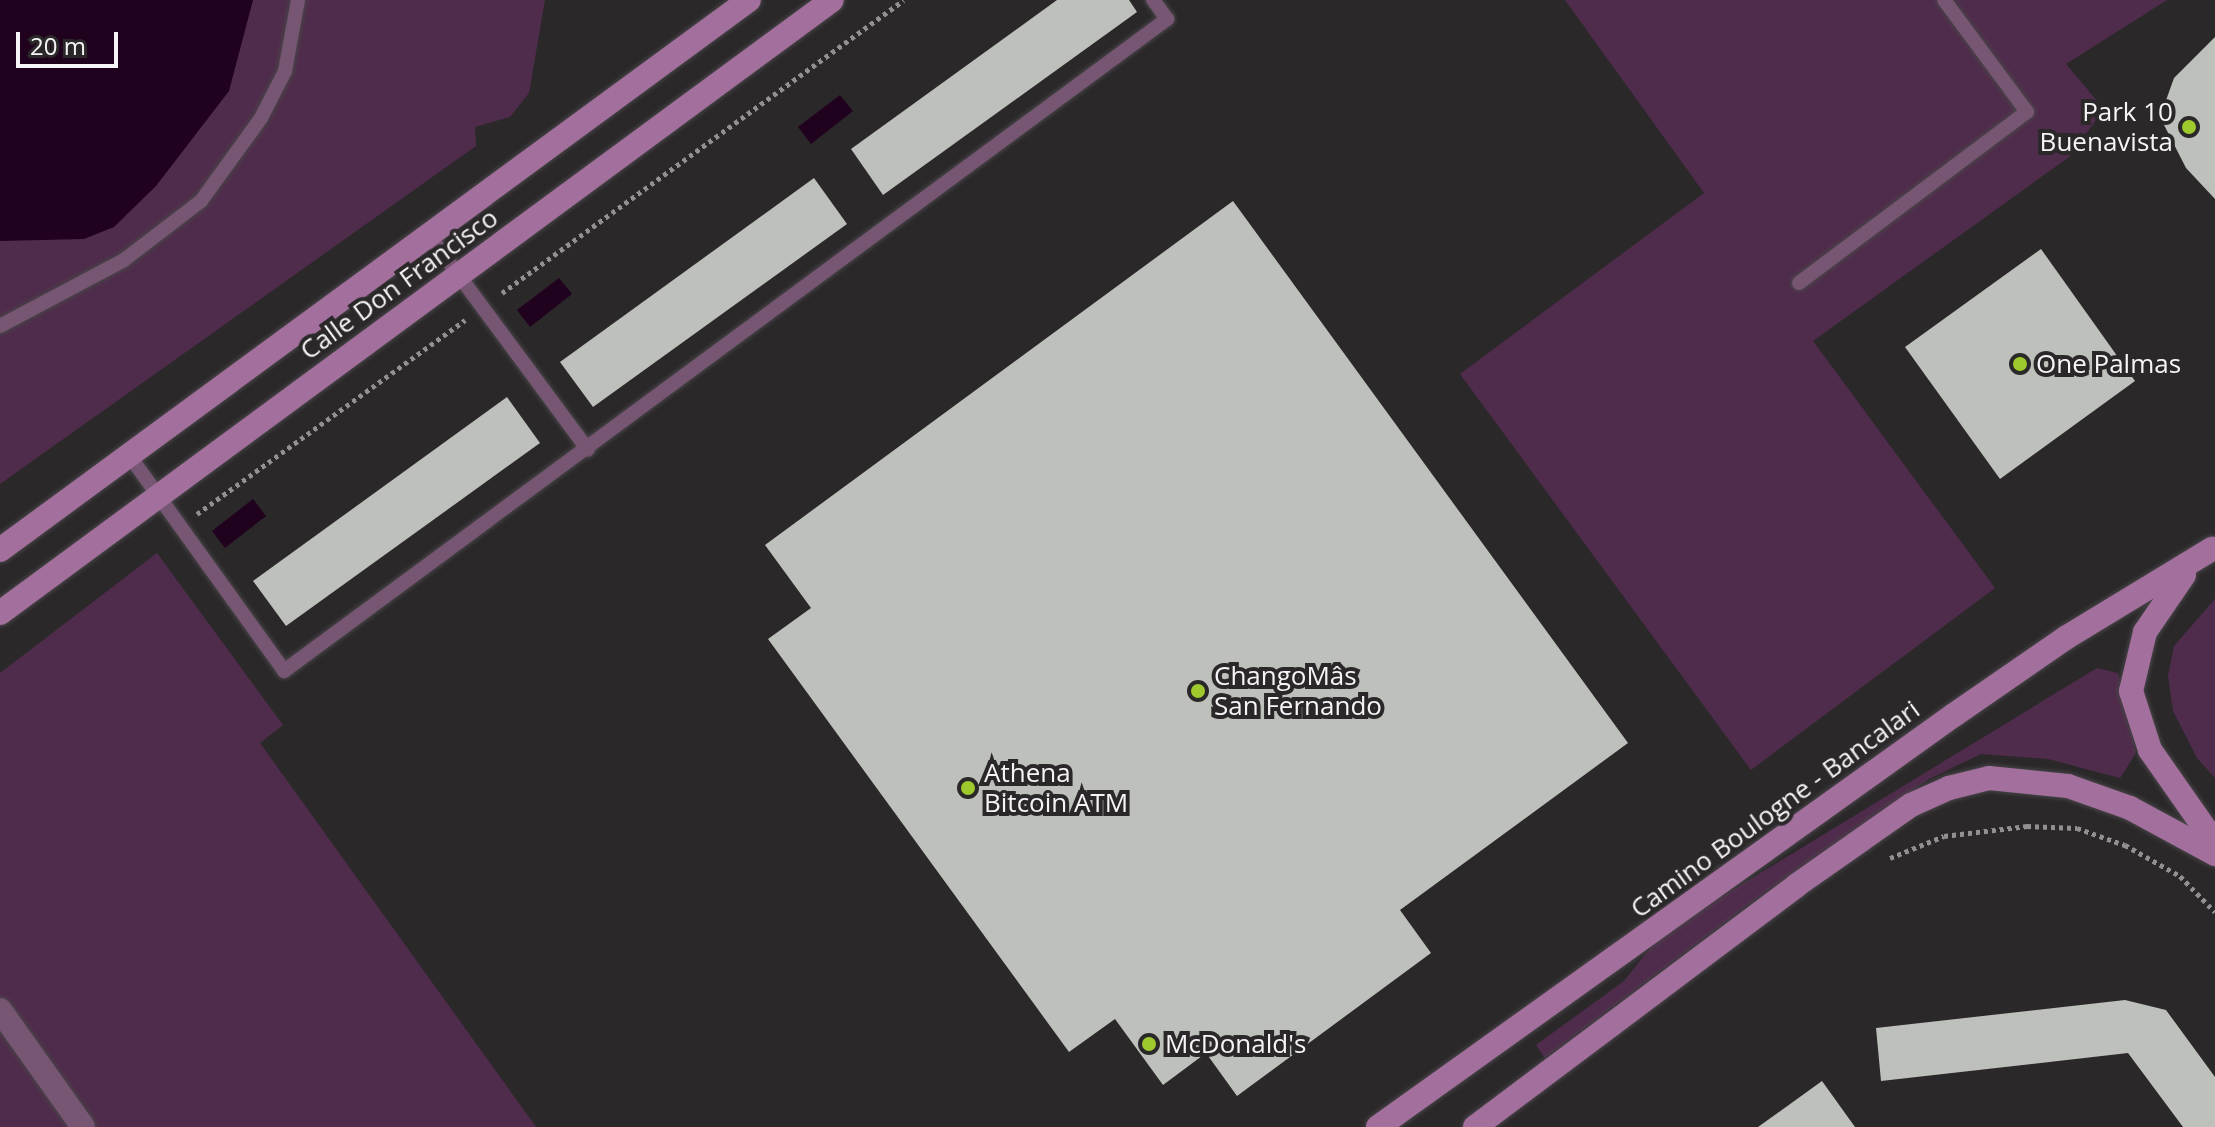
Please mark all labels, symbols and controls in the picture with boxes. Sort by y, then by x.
scale bar [20,16,122,66]
text: 20 m [30,29,86,62]
place label: Park 10 Buenavista [2040,96,2173,158]
marker: Park 10 Buenavista [2180,118,2198,136]
street label: Calle Don Francisco [294,202,504,366]
place label: One Palmas [2036,348,2181,380]
marker: One Palmas [2011,355,2029,373]
place label: ChangoMâs San Fernando [1214,660,1382,722]
marker: ChangoMâs San Fernando [1189,682,1207,700]
street label: Camino Boulogne - Bancalari [1625,694,1925,924]
place label: Athena Bitcoin ATM [984,757,1128,818]
marker: Athena Bitcoin ATM [959,779,977,797]
place label: McDonald's [1165,1028,1306,1060]
marker: McDonald's [1140,1035,1158,1053]

